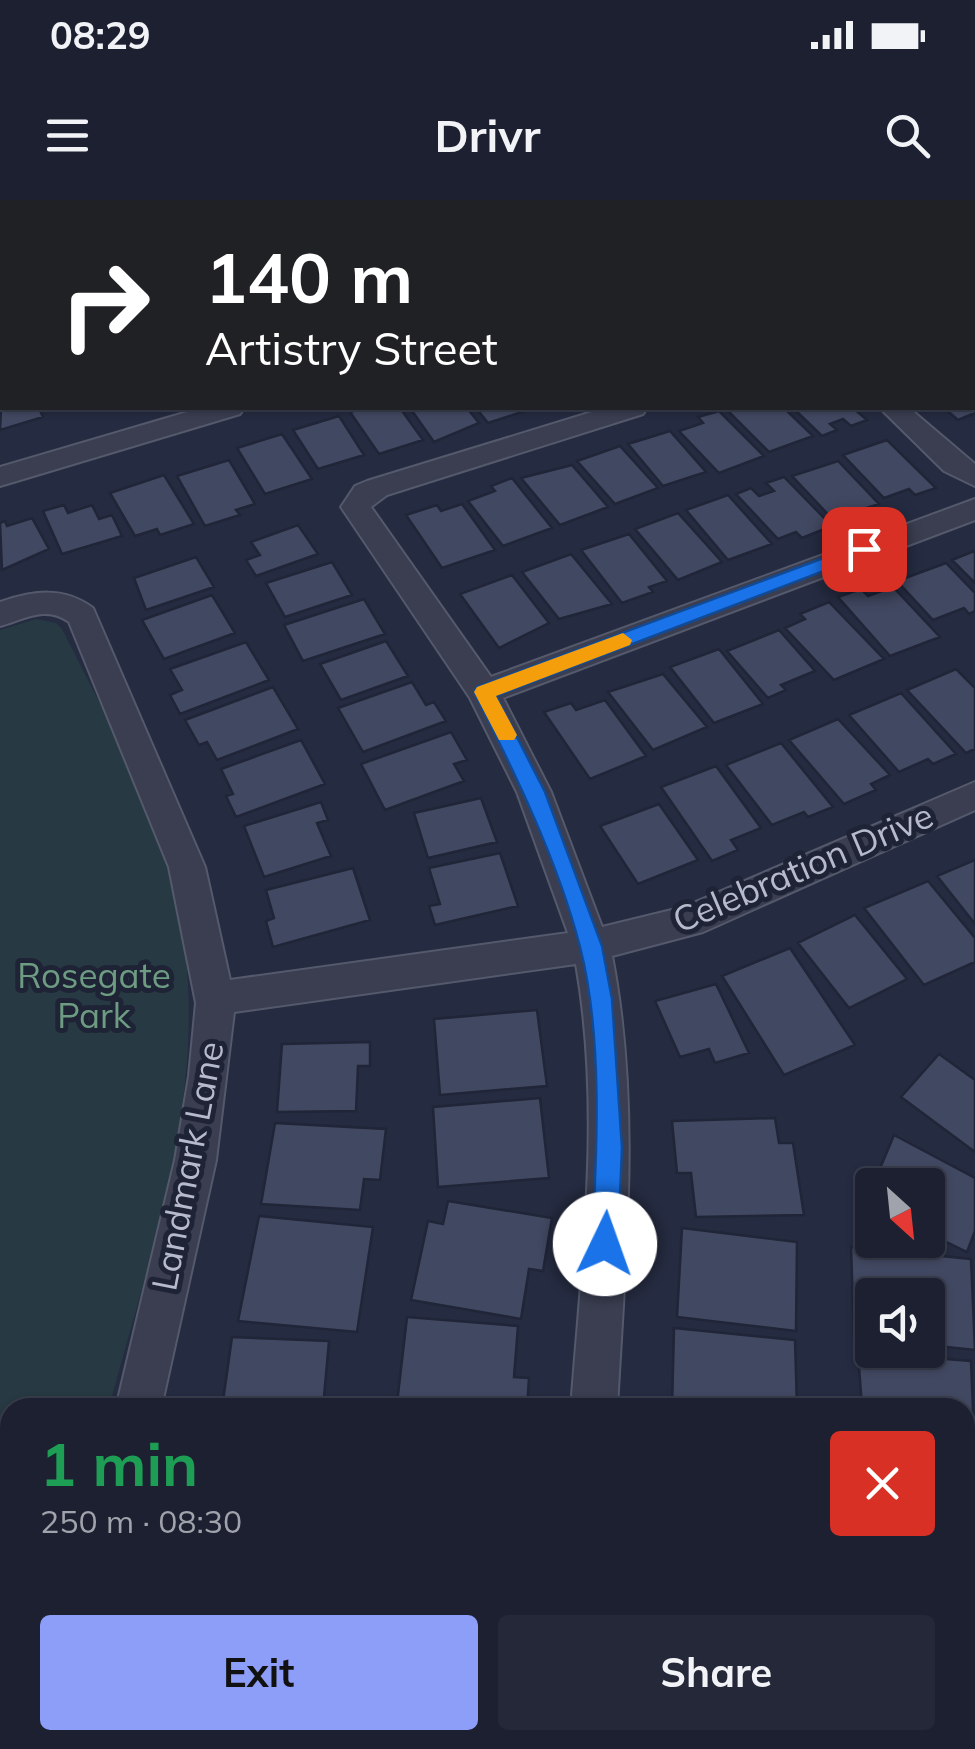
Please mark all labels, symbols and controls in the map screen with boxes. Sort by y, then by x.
text: 08:29 [50,11,151,59]
text: Drivr [435,107,540,163]
icon: menu [40,108,95,163]
icon: search [880,108,935,163]
text: 140 m [205,233,413,321]
icon: right [40,240,170,370]
text: Artistry Street [205,320,498,376]
pin [822,507,907,592]
icon: arrive [837,522,892,577]
street label: Celebration Drive [666,792,939,942]
park label: Rosegate Park [17,953,171,1037]
street label: Landmark Lane [141,1038,233,1294]
north arrow [855,1168,945,1258]
map controls [855,1168,945,1368]
position arrow [553,1192,657,1296]
button: sound [855,1278,945,1368]
text: 1 min [40,1426,198,1501]
button: close [830,1431,935,1536]
text: 250 m · 08:30 [40,1501,242,1541]
button: Exit [40,1615,478,1730]
button: Share [498,1615,935,1730]

